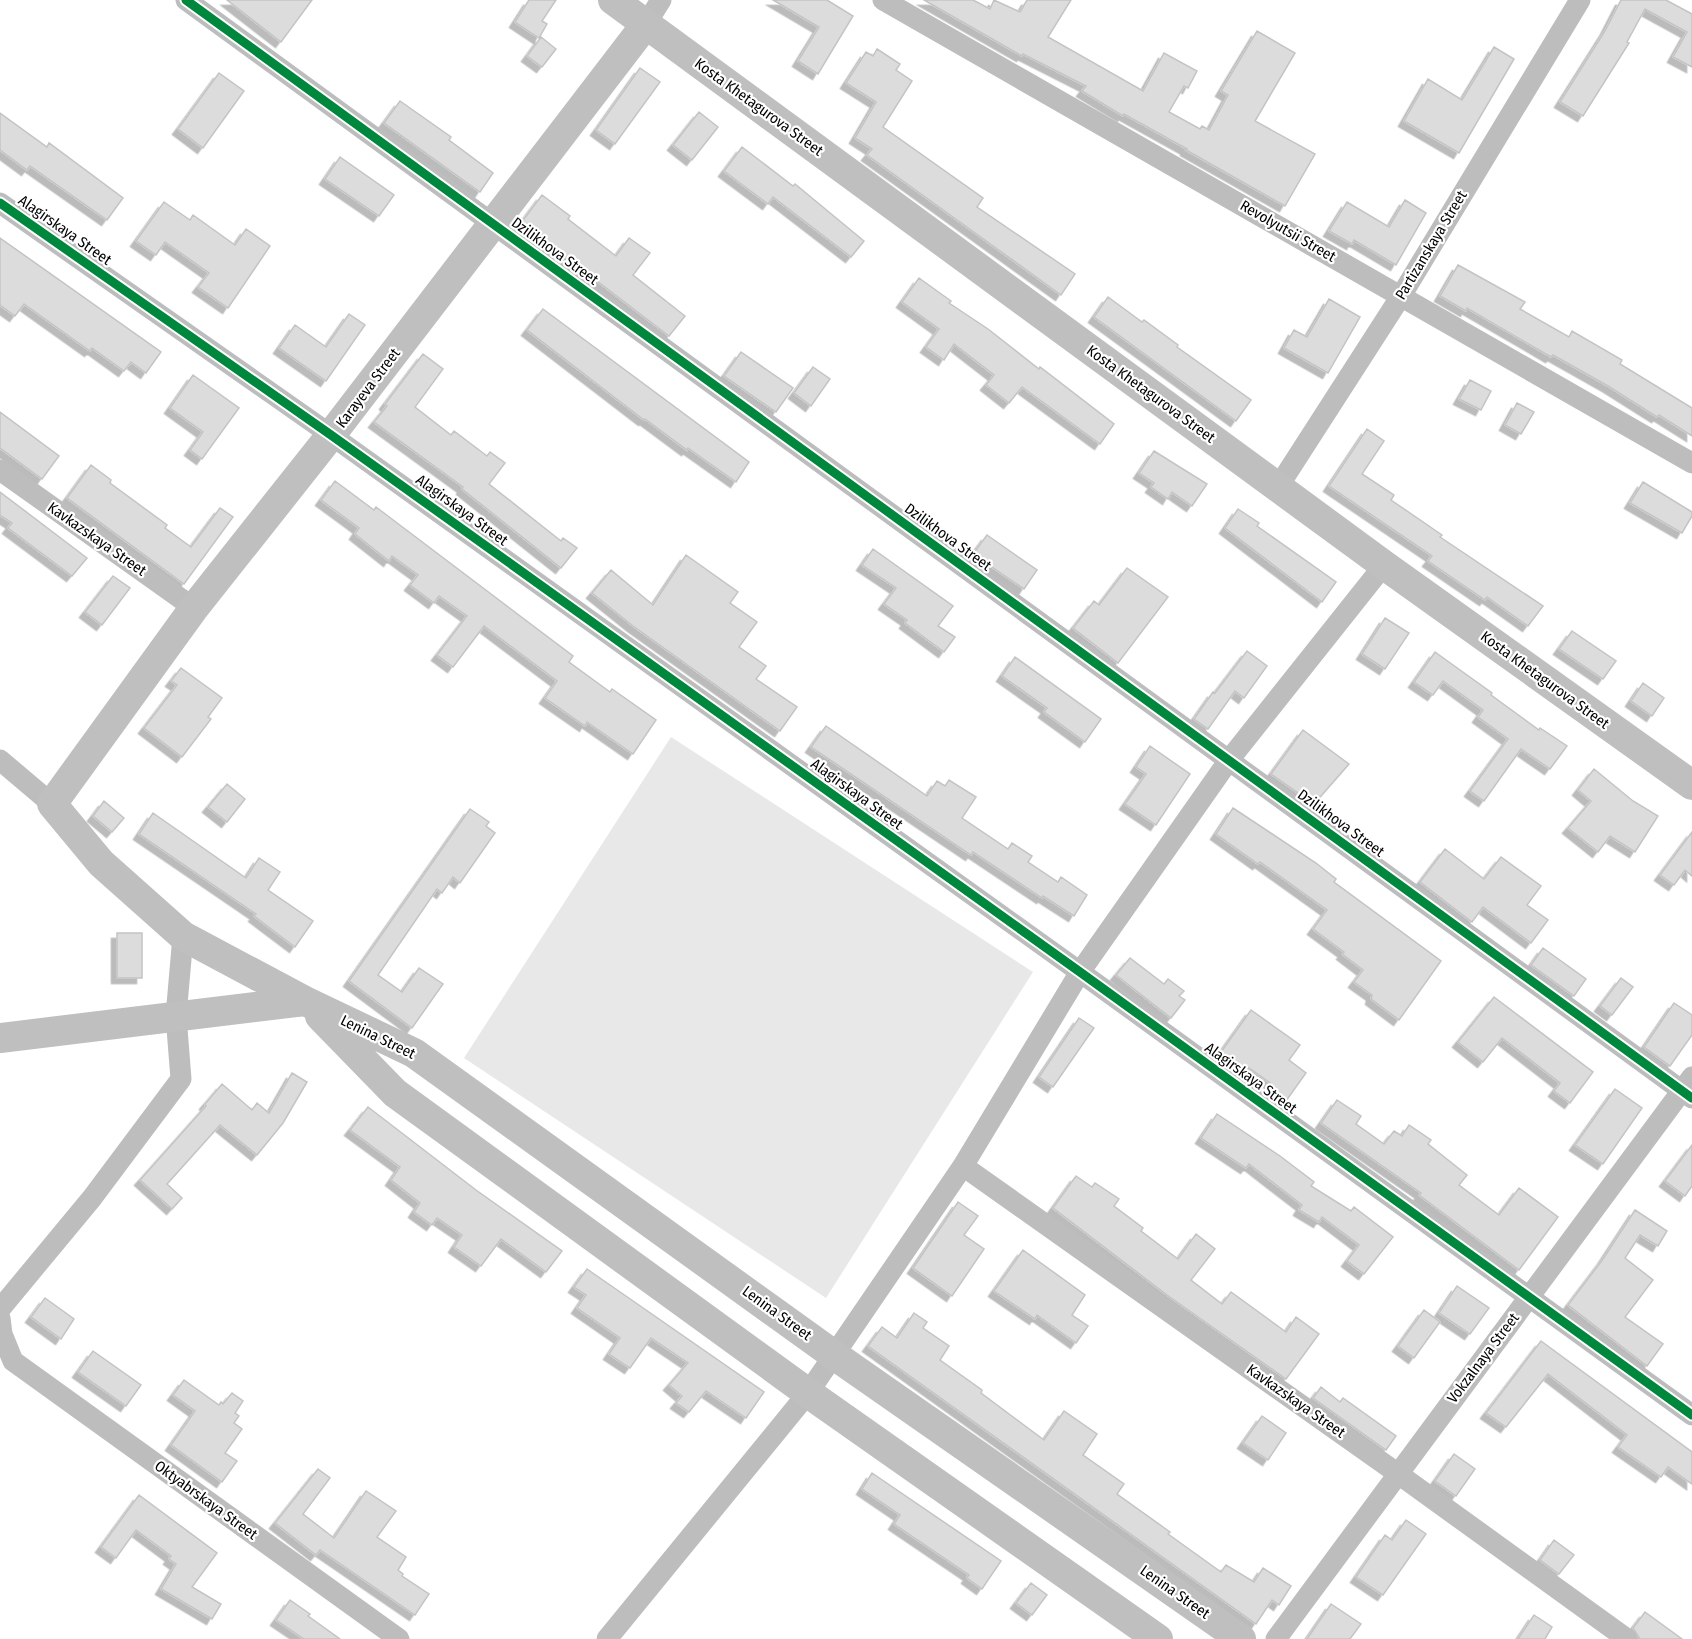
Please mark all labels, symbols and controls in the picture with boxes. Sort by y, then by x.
street label: Kosta Khetagurova Street [691,54,827,160]
street label: Partizanskaya Street [1391,187,1471,303]
street label: Alagirskaya Street [15,191,115,269]
street label: Revolyutsii Street [1237,196,1339,266]
street label: Dzilikhova Street [508,213,602,289]
street label: Kosta Khetagurova Street [1083,341,1219,447]
street label: Karayeva Street [332,344,404,431]
street label: Alagirskaya Street [412,471,512,549]
street label: Kavkazskaya Street [44,498,150,580]
street label: Dzilikhova Street [901,499,995,575]
street label: Kosta Khetagurova Street [1477,627,1613,733]
street label: Alagirskaya Street [807,755,907,833]
street label: Dzilikhova Street [1294,785,1388,861]
street label: Lenina Street [338,1011,418,1063]
street label: Alagirskaya Street [1201,1039,1301,1117]
street label: Lenina Street [739,1282,815,1344]
street label: Vokzalnaya Street [1443,1309,1523,1407]
street label: Kavkazskaya Street [1243,1360,1349,1442]
street label: Oktyabrskaya Street [151,1457,261,1543]
street label: Lenina Street [1137,1561,1213,1623]

